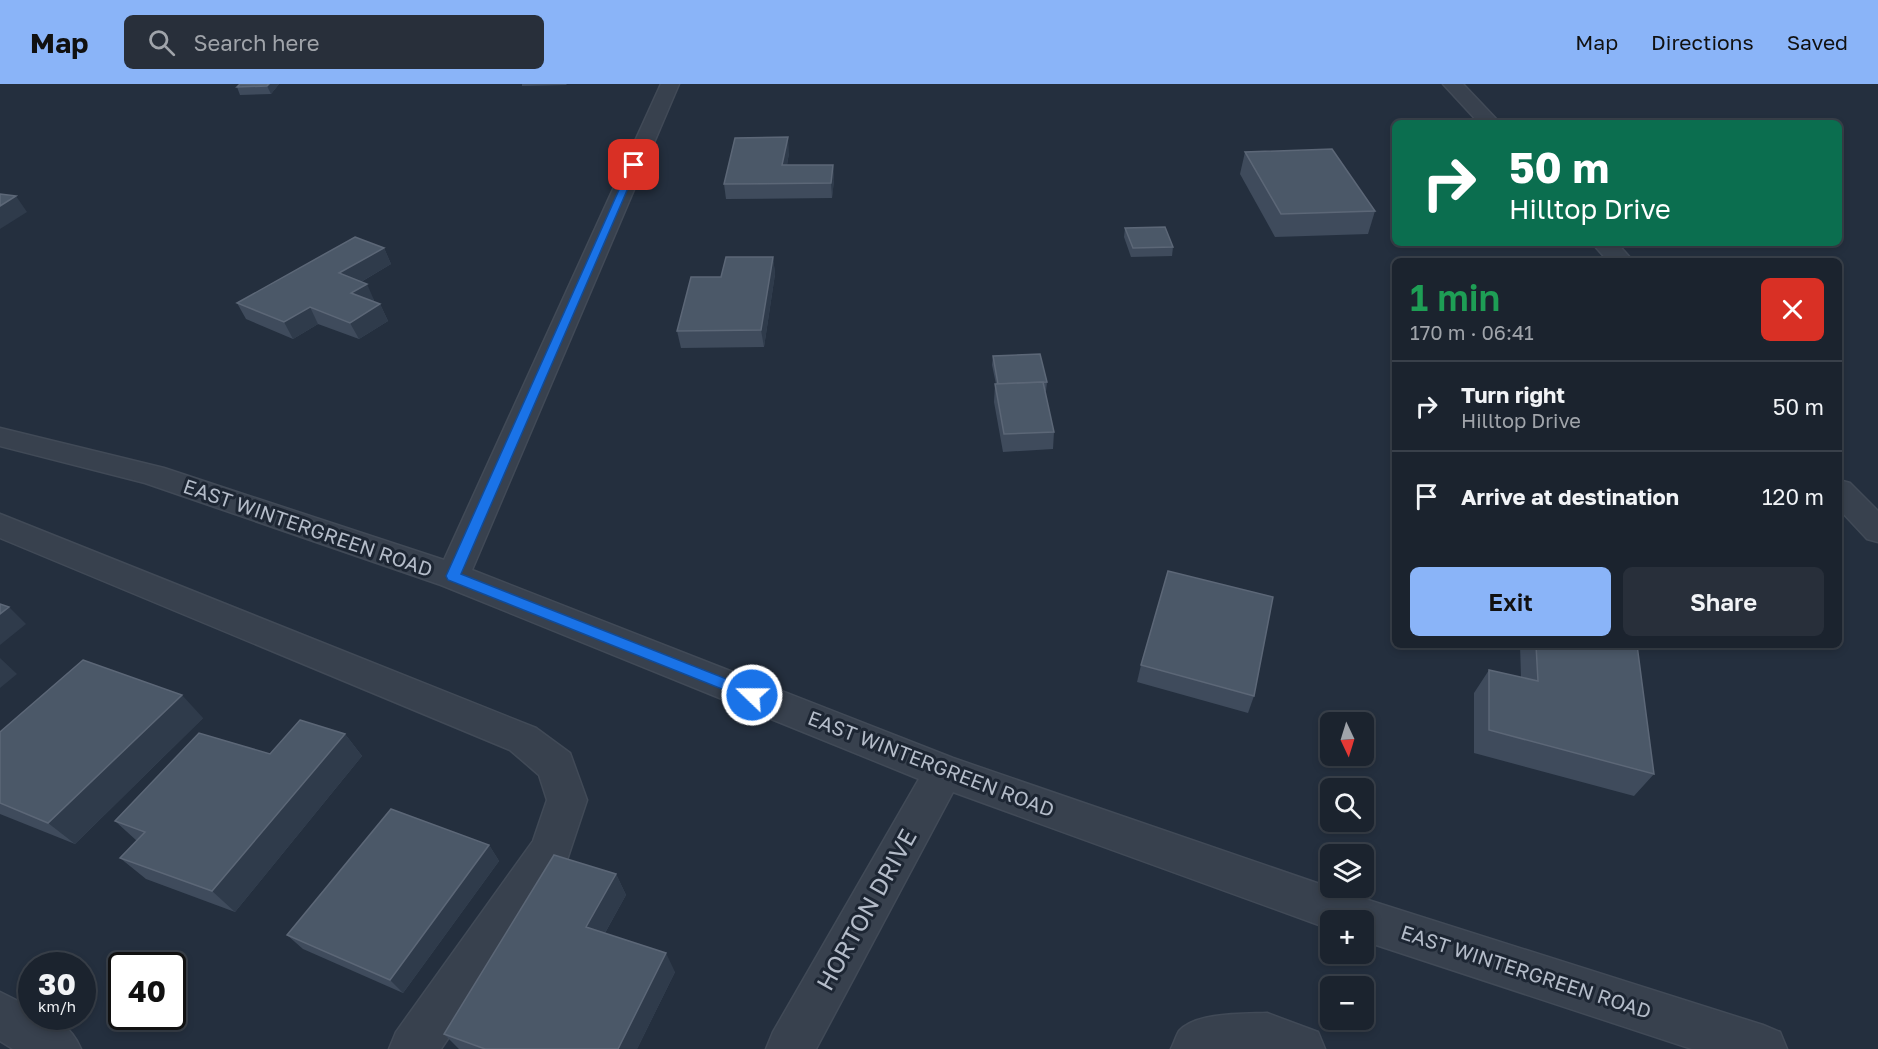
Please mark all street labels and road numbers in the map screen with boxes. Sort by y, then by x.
street label: EAST WINTERGREEN ROAD [181,473,436,581]
street label: EAST WINTERGREEN ROAD [805,705,1058,821]
street label: HORTON DRIVE [809,824,922,995]
street label: EAST WINTERGREEN ROAD [1398,919,1655,1023]

